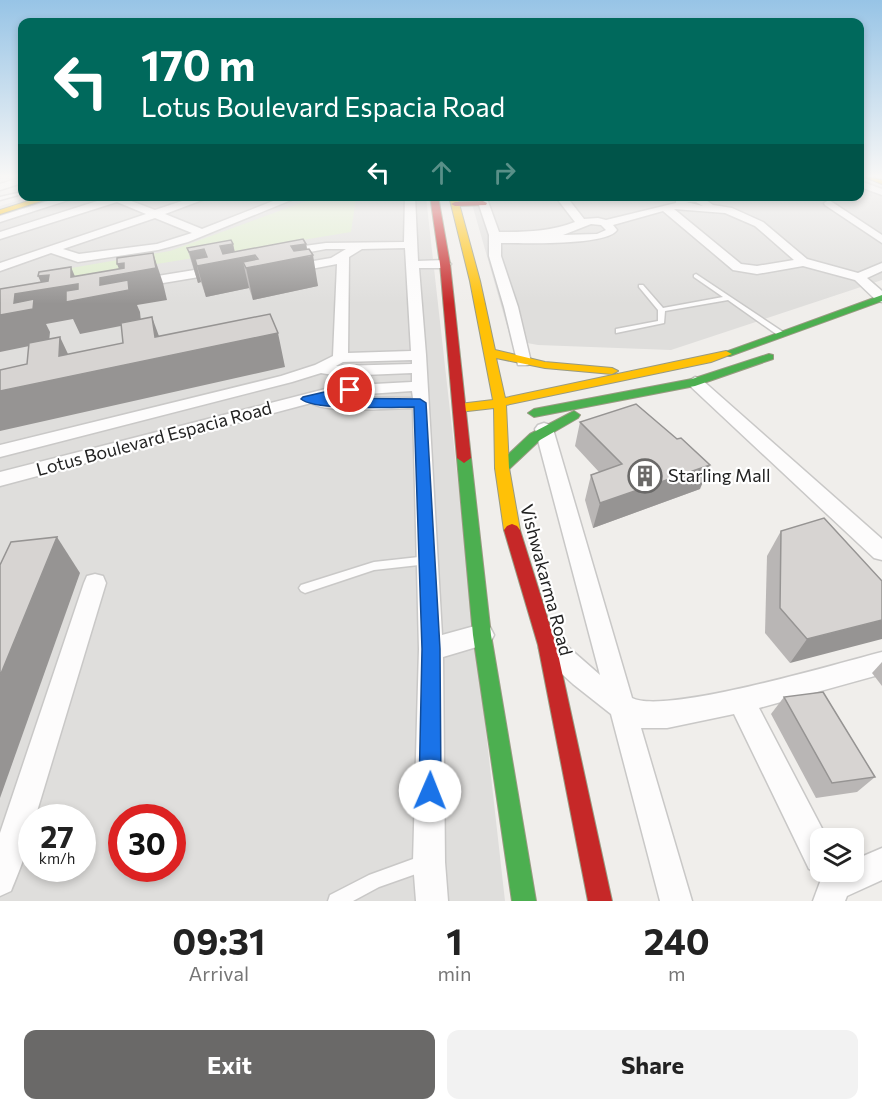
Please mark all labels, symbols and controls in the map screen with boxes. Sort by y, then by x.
text: 170 m [141,38,255,90]
icon: left [42,42,120,120]
text: Lotus Boulevard Espacia Road [141,90,505,123]
icon: left [362,156,395,189]
icon: ahead [425,156,458,189]
icon: right [488,156,521,189]
pin [324,364,375,415]
icon: arrive [333,373,366,406]
street label: Lotus Boulevard Espacia Road [34,396,274,480]
building icon: Starling Mall [627,458,663,494]
place label: Starling Mall [668,464,771,486]
street label: Vishwakarma Road [516,502,578,658]
position arrow [398,759,462,823]
speed limit sign: 30 [108,804,186,882]
text: 27 [40,817,74,854]
map controls [810,828,864,882]
button: layers [810,828,864,882]
text: km/h [39,849,75,867]
text: 09:31 [172,918,265,962]
text: 1 [446,918,463,962]
text: 240 [644,918,710,962]
text: Arrival [188,961,249,985]
text: min [437,961,471,985]
text: m [668,961,685,985]
button: Exit [24,1030,435,1099]
button: Share [447,1030,858,1099]

